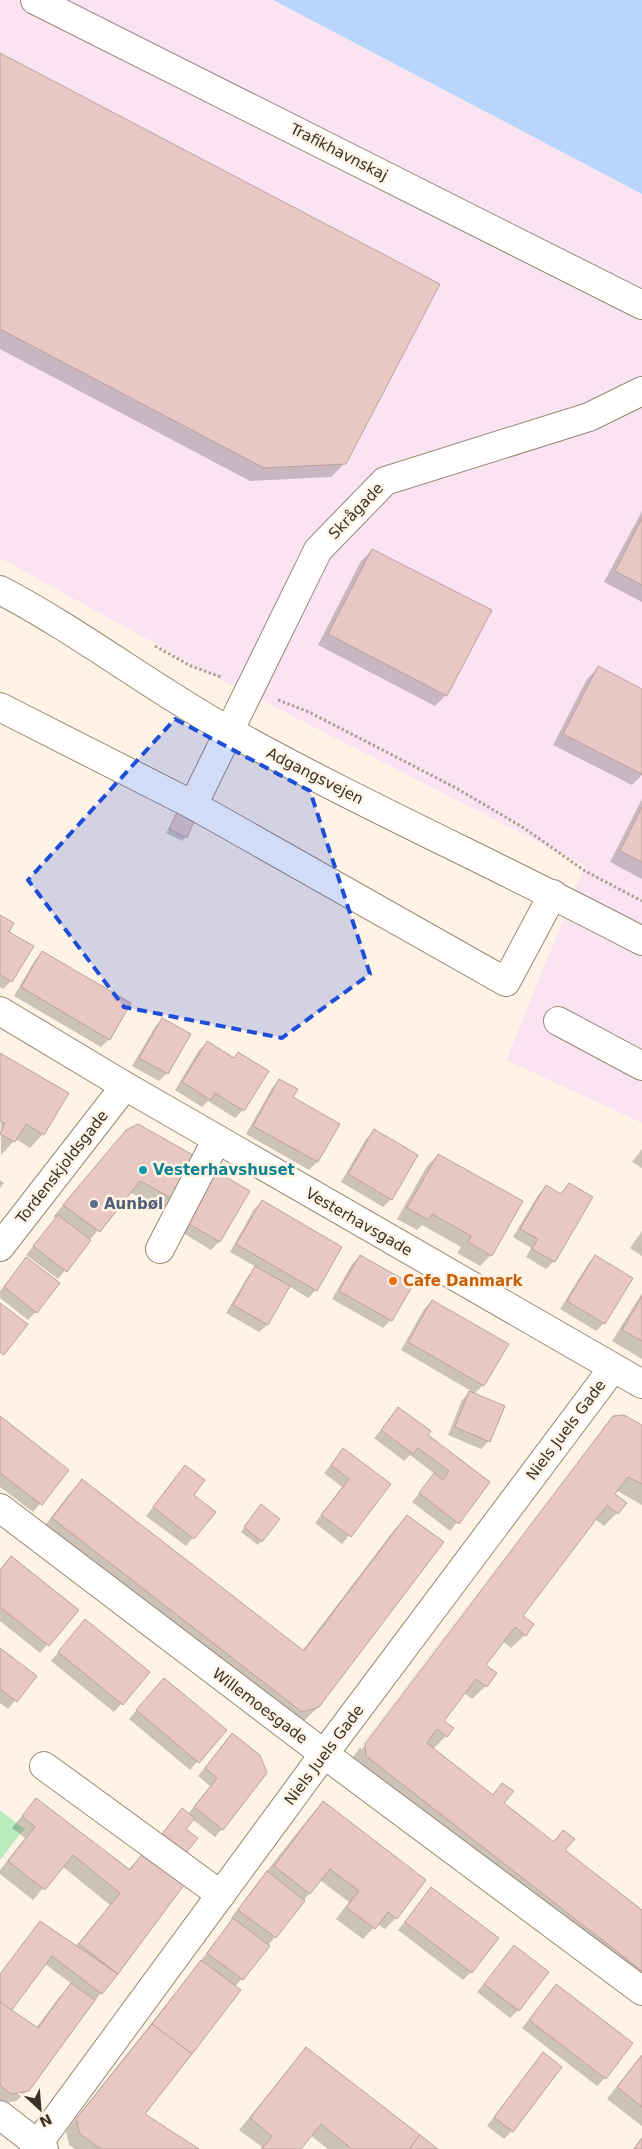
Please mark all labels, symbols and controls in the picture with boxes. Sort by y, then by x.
street label: Trafikhavnskaj [286,119,391,184]
street label: Skrågade [325,479,387,543]
street label: Adgangsvejen [264,744,366,808]
street label: Tordenskjoldsgade [12,1107,112,1228]
place label: Vesterhavshuset [153,1161,295,1179]
marker: Vesterhavshuset [137,1164,149,1176]
street label: Vesterhavsgade [303,1184,415,1260]
place label: Aunbøl [104,1195,163,1213]
marker: Aunbøl [88,1198,100,1210]
place label: Cafe Danmark [403,1272,523,1290]
marker: Cafe Danmark [387,1275,399,1287]
street label: Niels Juels Gade [522,1376,610,1484]
street label: Willemoesgade [209,1664,311,1748]
street label: Niels Juels Gade [280,1701,368,1809]
north arrow [15,2084,65,2134]
text: N [37,2111,54,2130]

